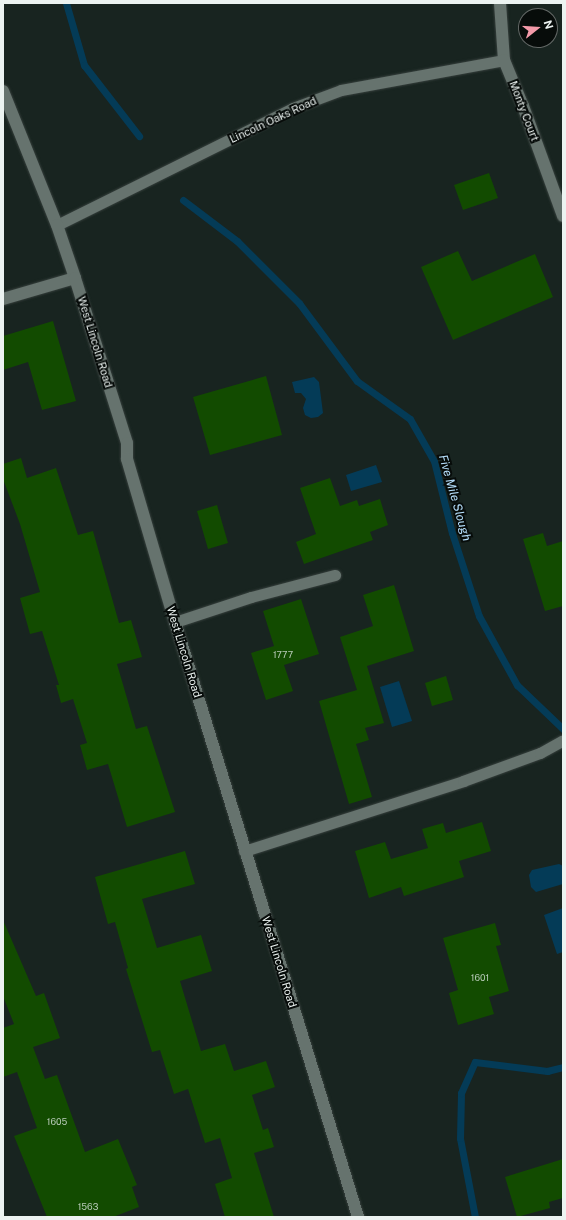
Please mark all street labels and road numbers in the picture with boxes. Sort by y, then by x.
street label: Monty Court [506,79,542,143]
street label: Lincoln Oaks Road [227,94,319,146]
street label: West Lincoln Road [75,295,115,389]
street label: West Lincoln Road [164,605,204,699]
street label: West Lincoln Road [259,915,299,1009]

